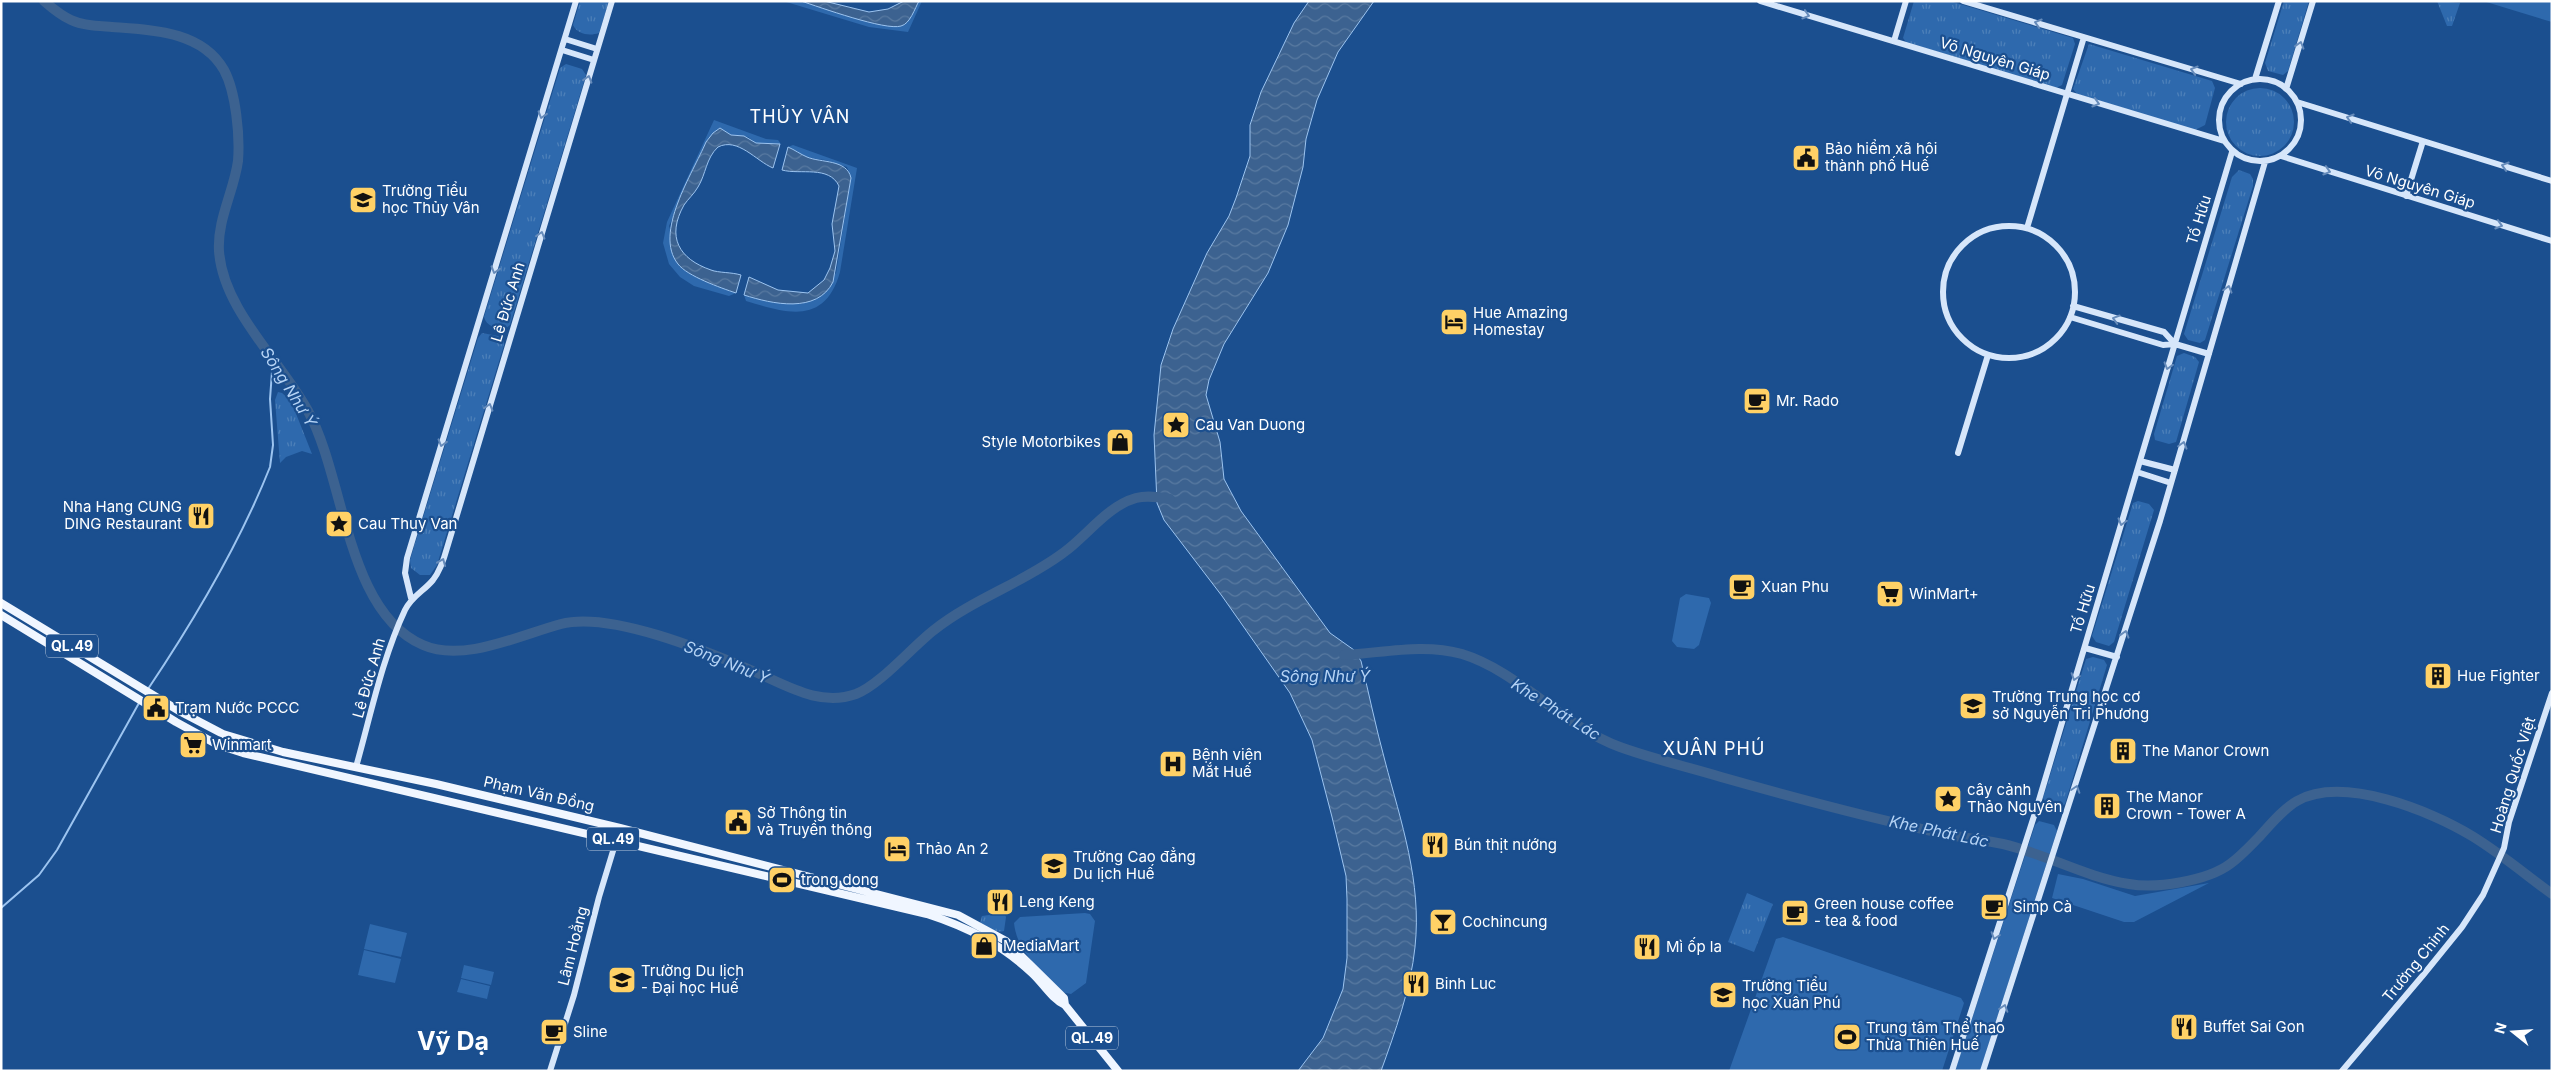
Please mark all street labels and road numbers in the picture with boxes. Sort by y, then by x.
street label: Võ Nguyên Giáp [1938,33,2053,84]
street label: Võ Nguyên Giáp [2363,161,2478,212]
street label: Tố Hữu [2182,193,2215,247]
street label: Lê Đức Anh [486,260,529,344]
street label: Tố Hữu [2066,582,2099,636]
road number: QL.49 [46,634,98,658]
street label: Lê Đức Anh [348,636,389,720]
street label: Hoàng Quốc Việt [2486,714,2539,835]
street label: Phạm Văn Đồng [482,772,596,816]
road number: QL.49 [587,828,639,851]
street label: Lâm Hoằng [553,904,592,987]
street label: Trường Chinh [2378,920,2453,1006]
road number: QL.49 [1066,1026,1118,1050]

